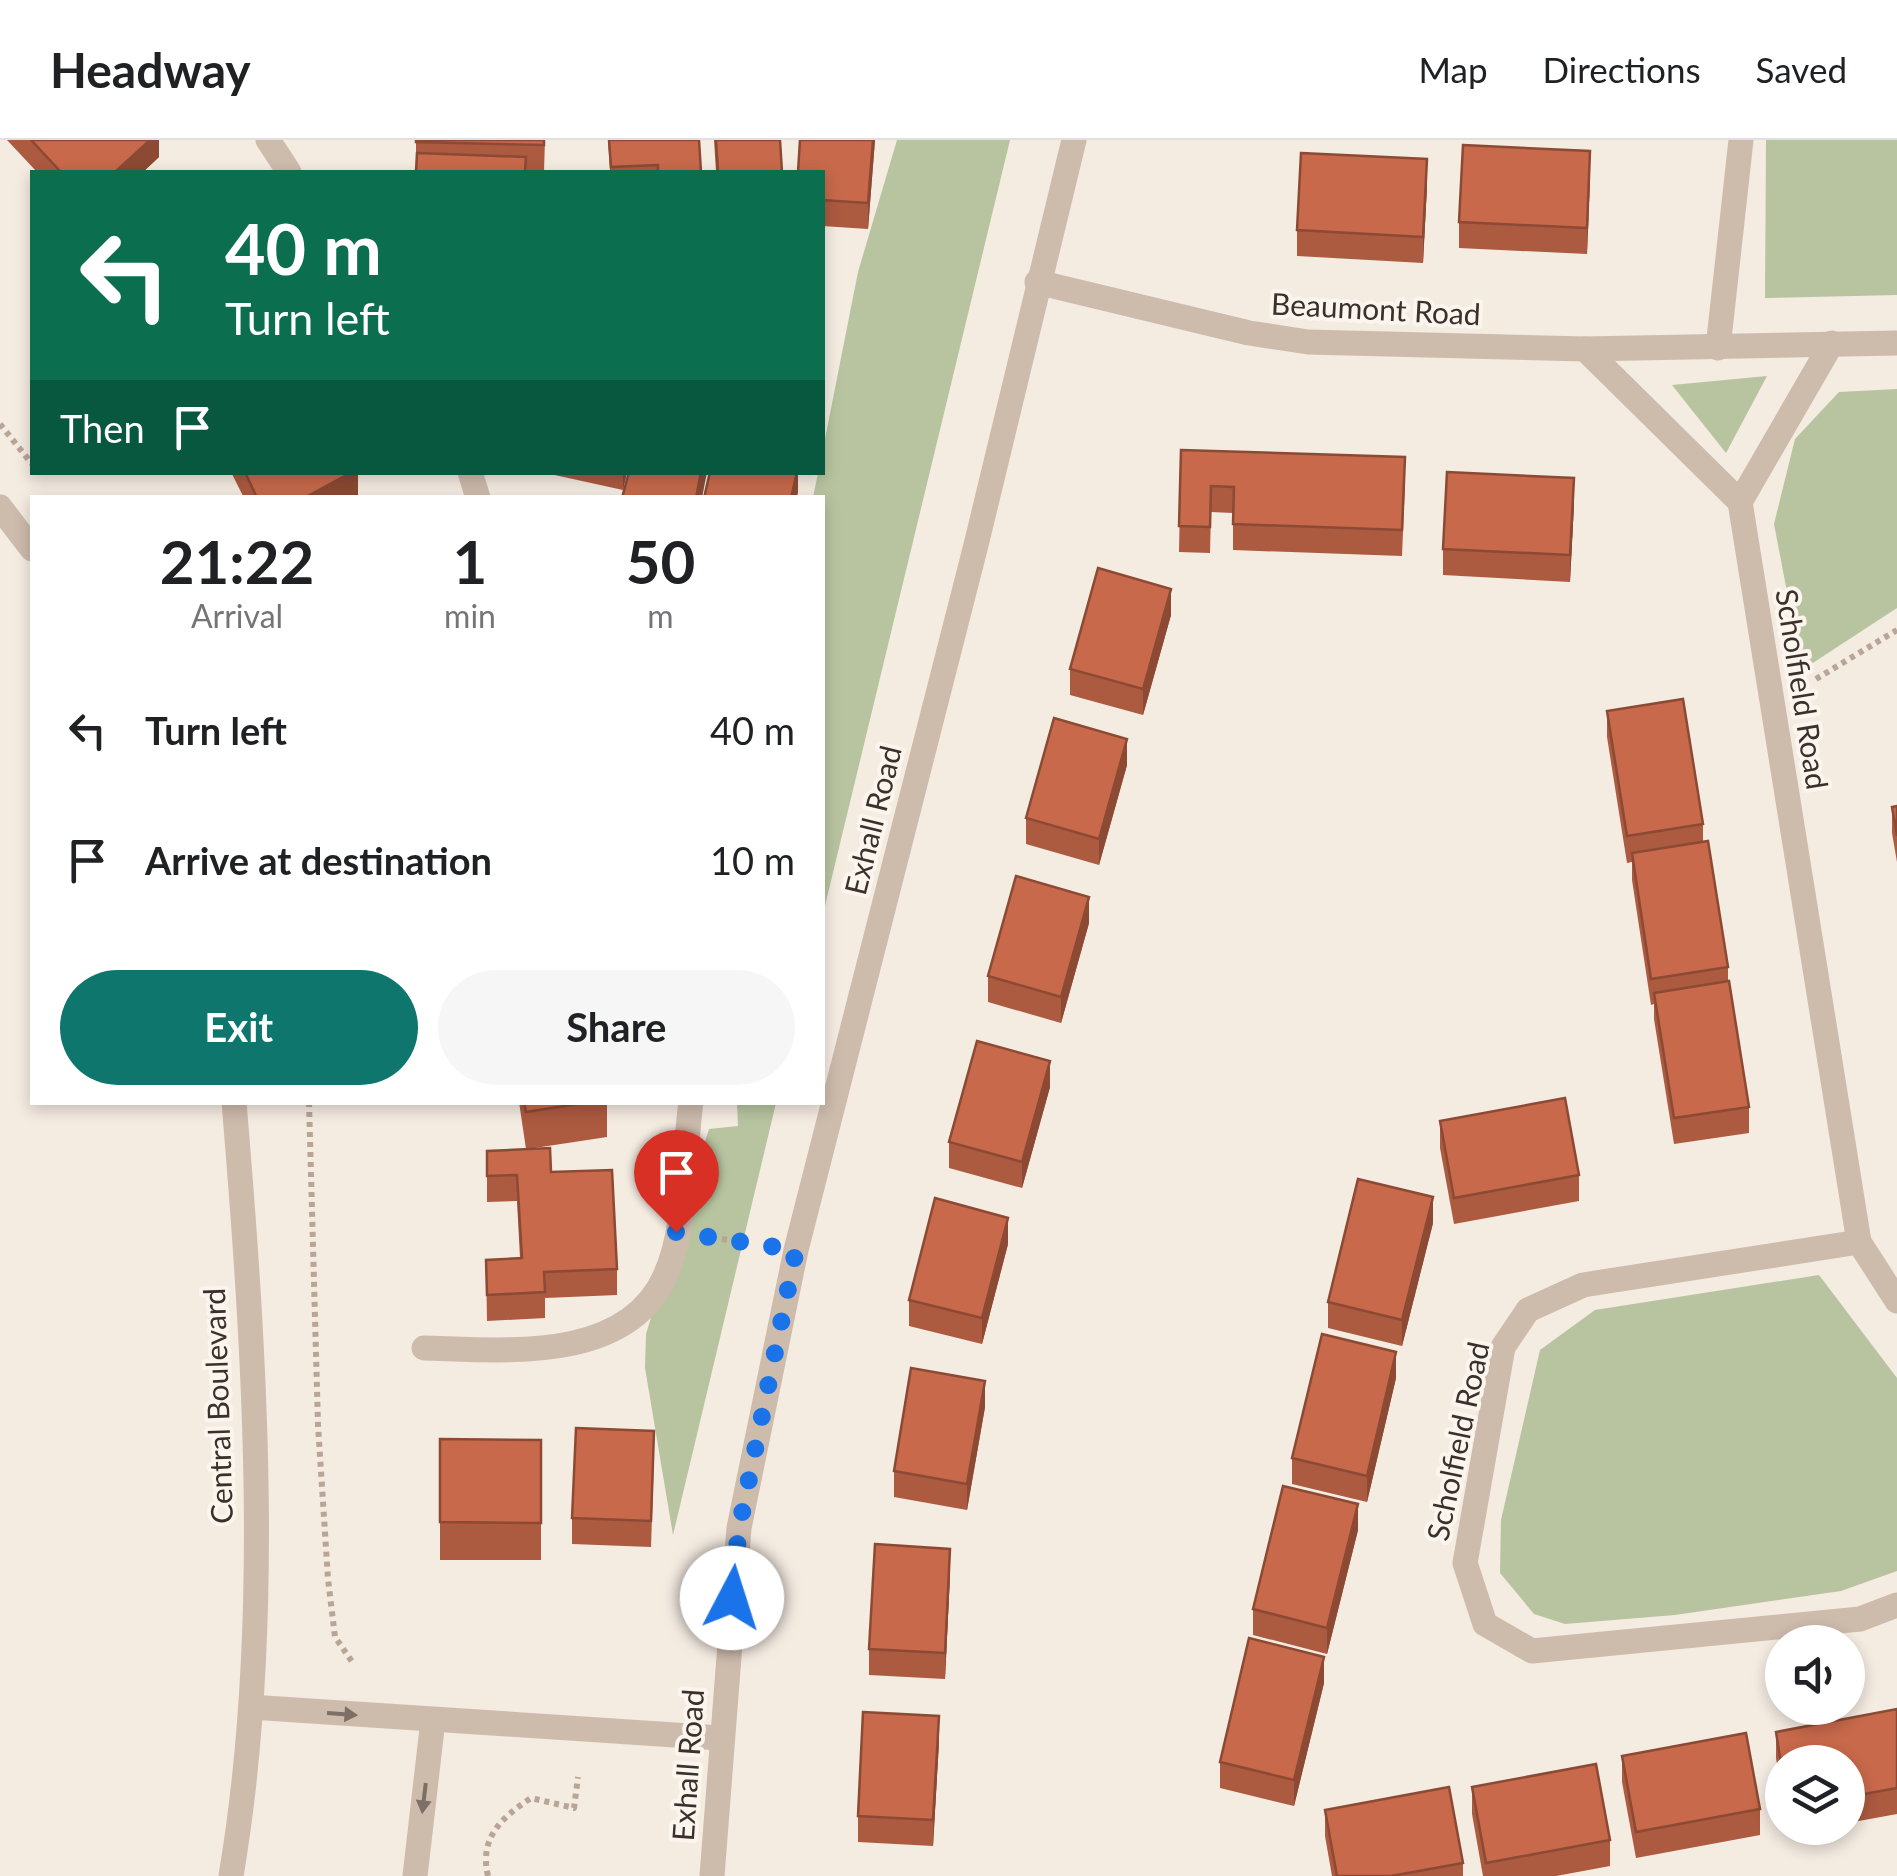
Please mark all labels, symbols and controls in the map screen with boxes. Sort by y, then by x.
text: Headway [50,41,251,98]
text: Map [1419,48,1488,90]
text: Directions [1543,48,1701,90]
text: Saved [1756,48,1847,90]
text: 40 m [225,206,382,290]
icon: left [60,210,190,340]
street label: Beaumont Road [1270,285,1482,331]
text: Turn left [225,291,390,345]
icon: arrive [165,400,220,455]
text: Then [60,405,145,451]
text: 21:22 [160,525,314,597]
text: 1 [453,525,487,597]
text: 50 [626,525,695,597]
street label: Scholfield Road [1769,586,1837,792]
text: Arrival [191,596,283,635]
text: min [444,596,496,635]
text: m [647,596,674,635]
icon: left [60,703,115,758]
text: Turn left [145,707,287,753]
text: 40 m [710,707,795,753]
street label: Exhall Road [836,742,908,898]
icon: arrive [60,833,115,888]
text: Arrive at destination [145,837,492,883]
text: 10 m [710,837,795,883]
button: Exit [60,970,418,1085]
button: Share [438,970,795,1085]
pin [634,1130,719,1233]
icon: arrive [649,1145,704,1200]
street label: Central Boulevard [195,1287,239,1525]
street label: Scholfield Road [1418,1338,1496,1544]
position arrow [680,1546,784,1650]
map controls [1765,1625,1865,1845]
button: sound [1765,1625,1865,1725]
street label: Exhall Road [664,1688,710,1842]
one-way arrow [327,1706,359,1722]
button: layers [1765,1745,1865,1845]
one-way arrow [416,1782,432,1814]

